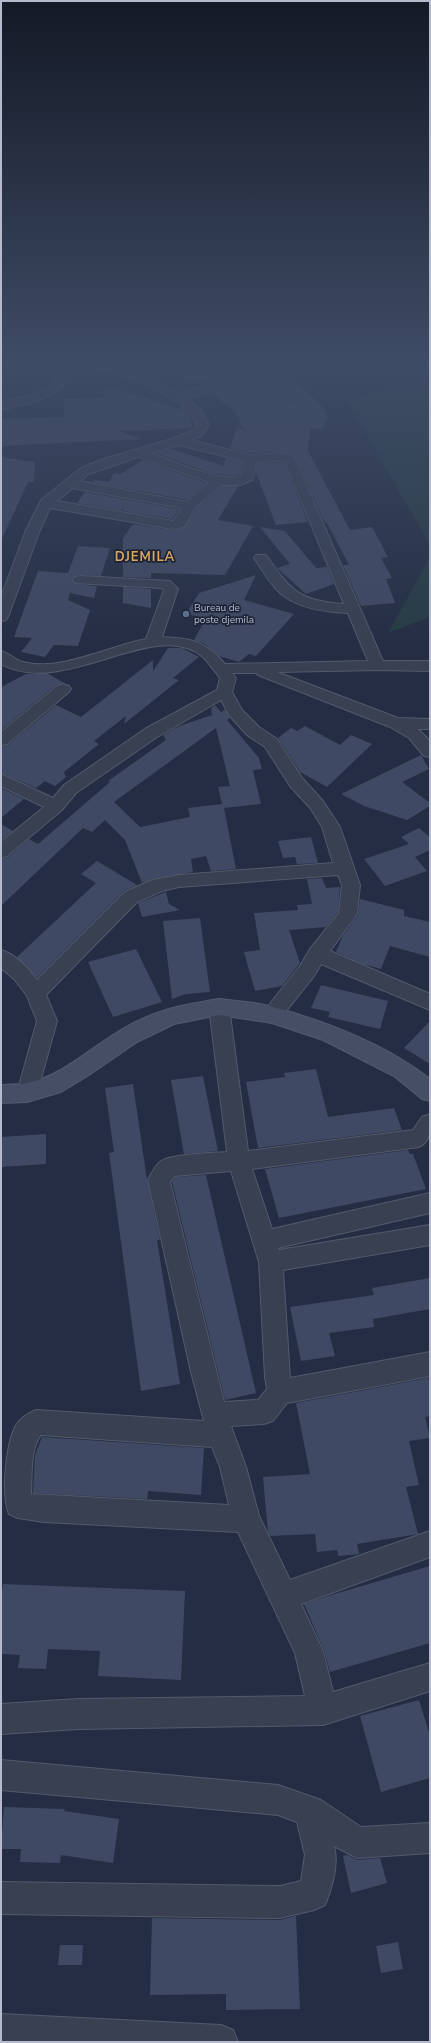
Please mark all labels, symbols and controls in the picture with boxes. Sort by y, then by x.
district label: DJEMILA [115,548,175,566]
place label: Bureau de poste djemila [194,601,254,627]
marker: Bureau de poste djemila [181,609,191,619]

